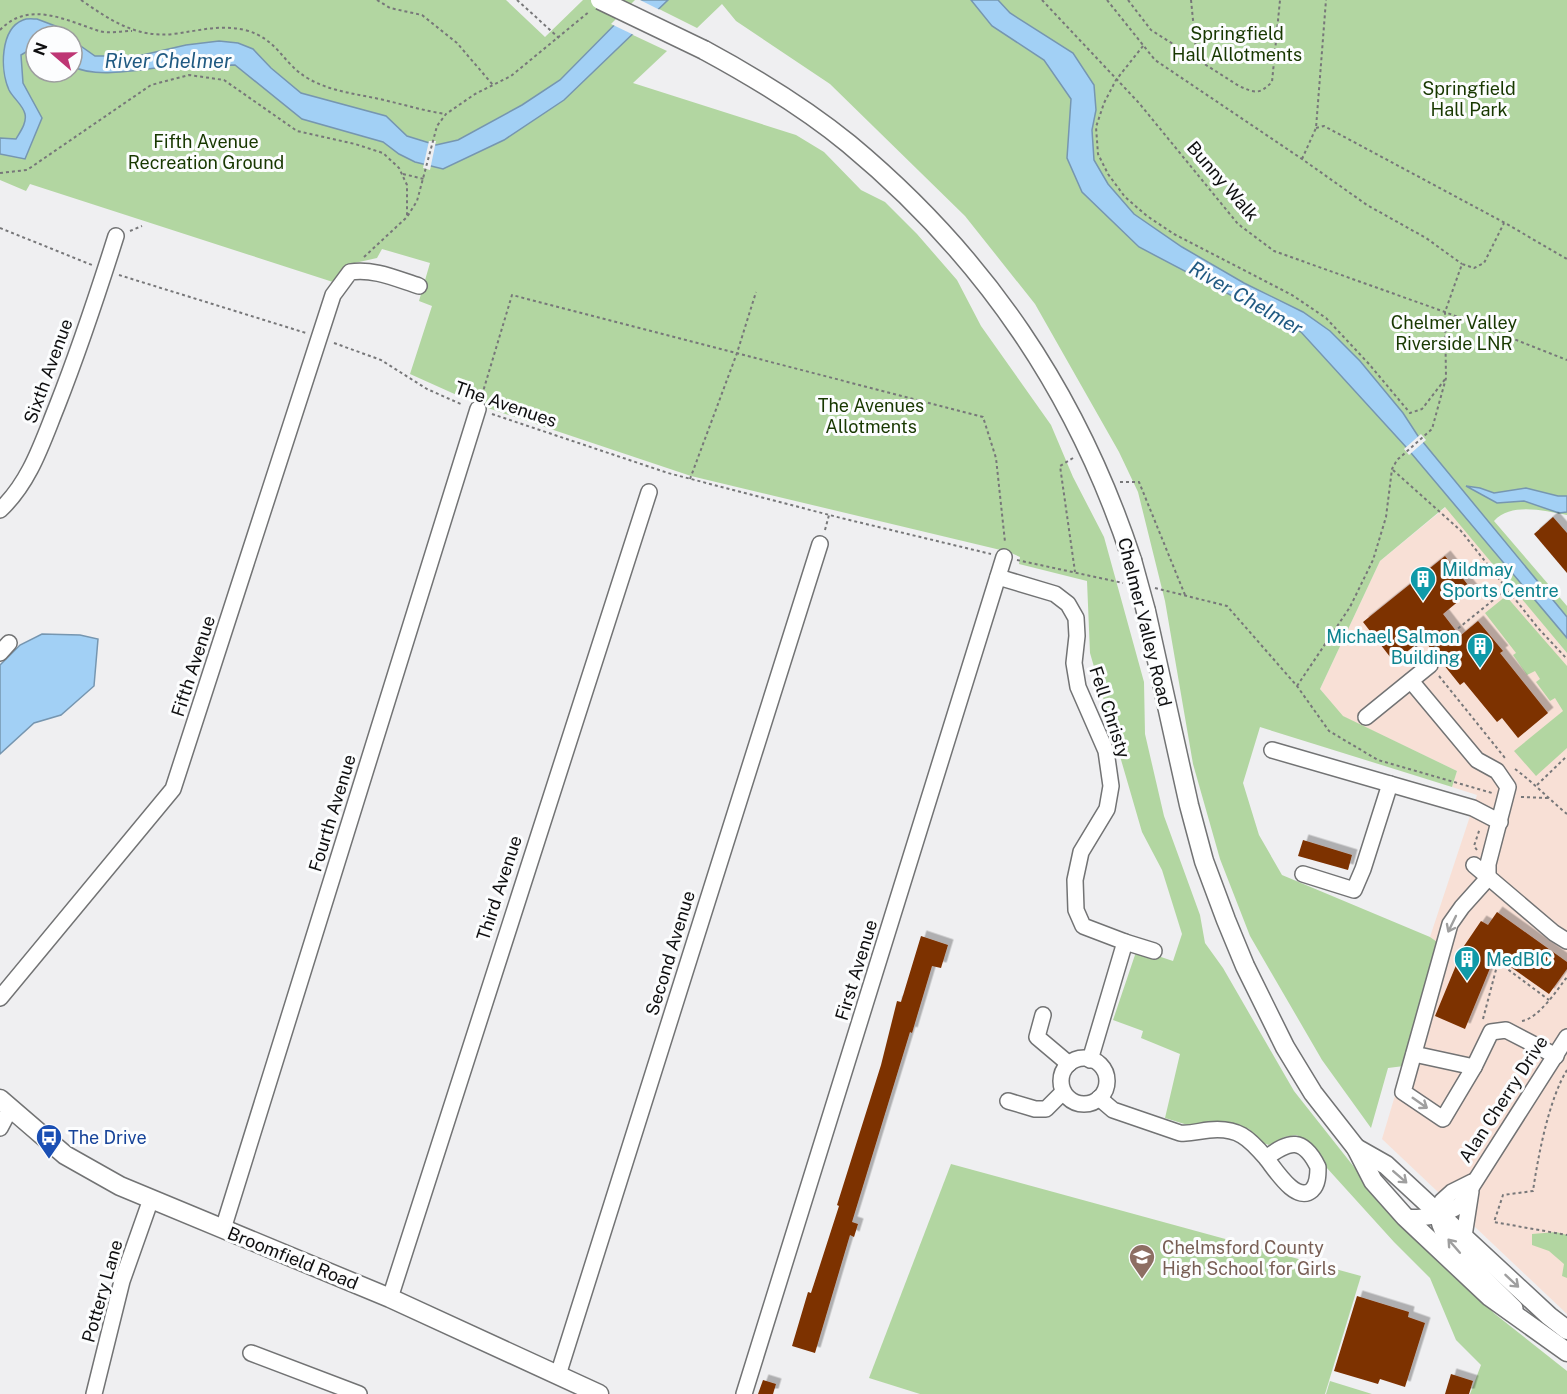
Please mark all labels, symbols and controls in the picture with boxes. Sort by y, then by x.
park label: Springfield Hall Allotments [1172,23,1302,65]
north arrow [24,24,84,84]
text: N [29,40,51,58]
water label: River Chelmer [105,49,232,73]
park label: Springfield Hall Park [1422,78,1516,120]
park label: Fifth Avenue Recreation Ground [128,131,284,173]
street label: Bunny Walk [1183,137,1263,225]
water label: River Chelmer [1185,256,1307,340]
park label: Chelmer Valley Riverside LNR [1391,312,1517,354]
street label: Sixth Avenue [19,316,77,426]
street label: The Avenues [452,377,560,431]
park label: The Avenues Allotments [818,395,924,437]
street label: Chelmer Valley Road [1114,535,1176,709]
place label: Mildmay Sports Centre [1442,559,1559,601]
building icon: Mildmay Sports Centre [1408,564,1438,602]
street label: Fifth Avenue [167,613,219,719]
place label: Michael Salmon Building [1326,626,1460,668]
building icon: Michael Salmon Building [1465,631,1495,669]
street label: Fell Christy [1085,663,1135,761]
street label: Fourth Avenue [304,752,360,874]
street label: Third Avenue [472,833,526,943]
street label: Second Avenue [641,888,699,1018]
one-way arrow [1446,915,1458,933]
street label: First Avenue [831,917,881,1023]
building icon: MedBIC [1452,944,1482,982]
place label: MedBIC [1486,949,1552,970]
street label: Alan Cherry Drive [1454,1032,1552,1166]
one-way arrow [1411,1097,1427,1109]
bus stop icon: The Drive [34,1122,64,1160]
place label: The Drive [68,1127,147,1148]
one-way arrow [1392,1170,1407,1184]
street label: Broomfield Road [225,1222,361,1294]
street label: Pottery Lane [77,1237,127,1345]
place label: Chelmsford County High School for Girls [1162,1237,1336,1279]
one-way arrow [1447,1239,1461,1254]
school or university icon: Chelmsford County High School for Girls [1127,1242,1157,1280]
one-way arrow [1504,1274,1519,1288]

